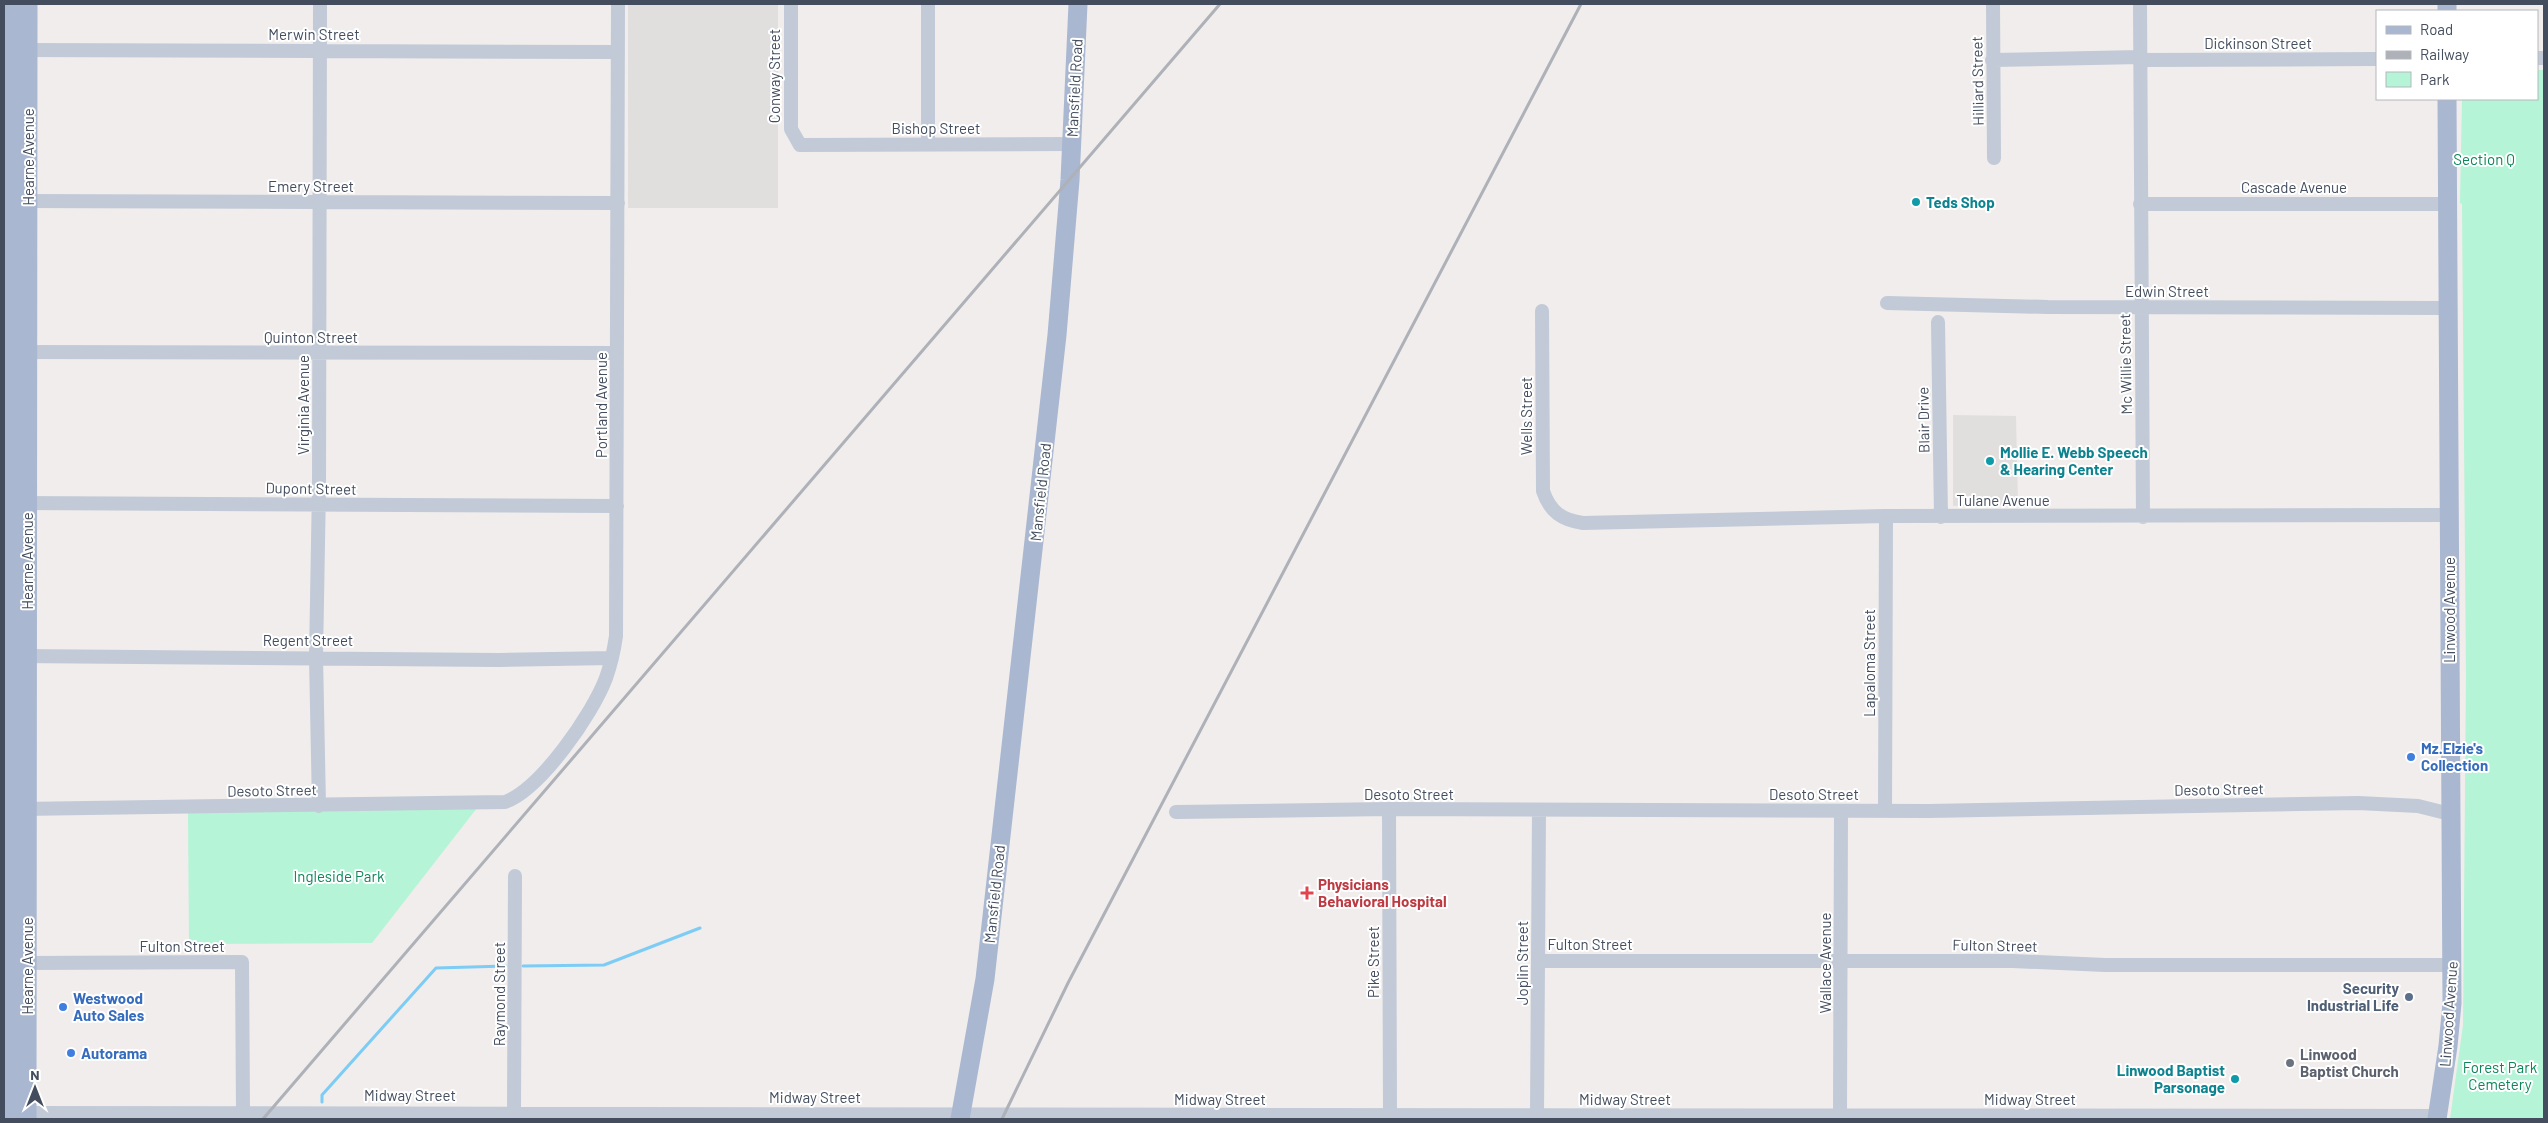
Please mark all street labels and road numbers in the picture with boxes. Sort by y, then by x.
street label: Merwin Street [268,25,360,43]
street label: Conway Street [765,29,783,123]
street label: Dickinson Street [2204,34,2312,52]
street label: Hilliard Street [1967,36,1987,126]
street label: Mansfield Road [1062,38,1086,138]
street label: Hearne Avenue [19,108,37,206]
street label: Bishop Street [892,119,980,137]
street label: Emery Street [268,177,354,195]
street label: Cascade Avenue [2241,178,2347,196]
street label: Edwin Street [2125,282,2209,300]
street label: Mc Willie Street [2115,313,2135,415]
street label: Quinton Street [264,328,358,346]
street label: Portland Avenue [592,352,610,458]
street label: Virginia Avenue [294,355,312,455]
street label: Wells Street [1517,377,1535,455]
street label: Blair Drive [1913,387,1933,453]
street label: Mansfield Road [1026,442,1054,542]
street label: Dupont Street [265,478,357,498]
street label: Tulane Avenue [1956,491,2050,509]
street label: Hearne Avenue [18,512,36,610]
street label: Linwood Avenue [2440,557,2458,663]
street label: Lapaloma Street [1860,609,1878,717]
street label: Regent Street [263,631,353,649]
street label: Desoto Street [2174,779,2264,799]
street label: Desoto Street [227,780,317,800]
street label: Desoto Street [1364,785,1454,803]
street label: Desoto Street [1769,785,1859,803]
street label: Mansfield Road [980,844,1008,944]
street label: Wallace Avenue [1816,912,1834,1014]
street label: Hearne Avenue [18,917,36,1015]
street label: Joplin Street [1513,921,1531,1005]
street label: Pike Street [1364,926,1382,998]
street label: Fulton Street [1547,935,1633,953]
street label: Fulton Street [1952,935,2038,955]
street label: Fulton Street [139,937,225,955]
street label: Raymond Street [490,942,508,1046]
street label: Linwood Avenue [2435,960,2461,1068]
street label: Midway Street [364,1086,456,1104]
street label: Midway Street [769,1088,861,1106]
street label: Midway Street [1174,1090,1266,1108]
street label: Midway Street [1579,1090,1671,1108]
street label: Midway Street [1984,1090,2076,1108]

